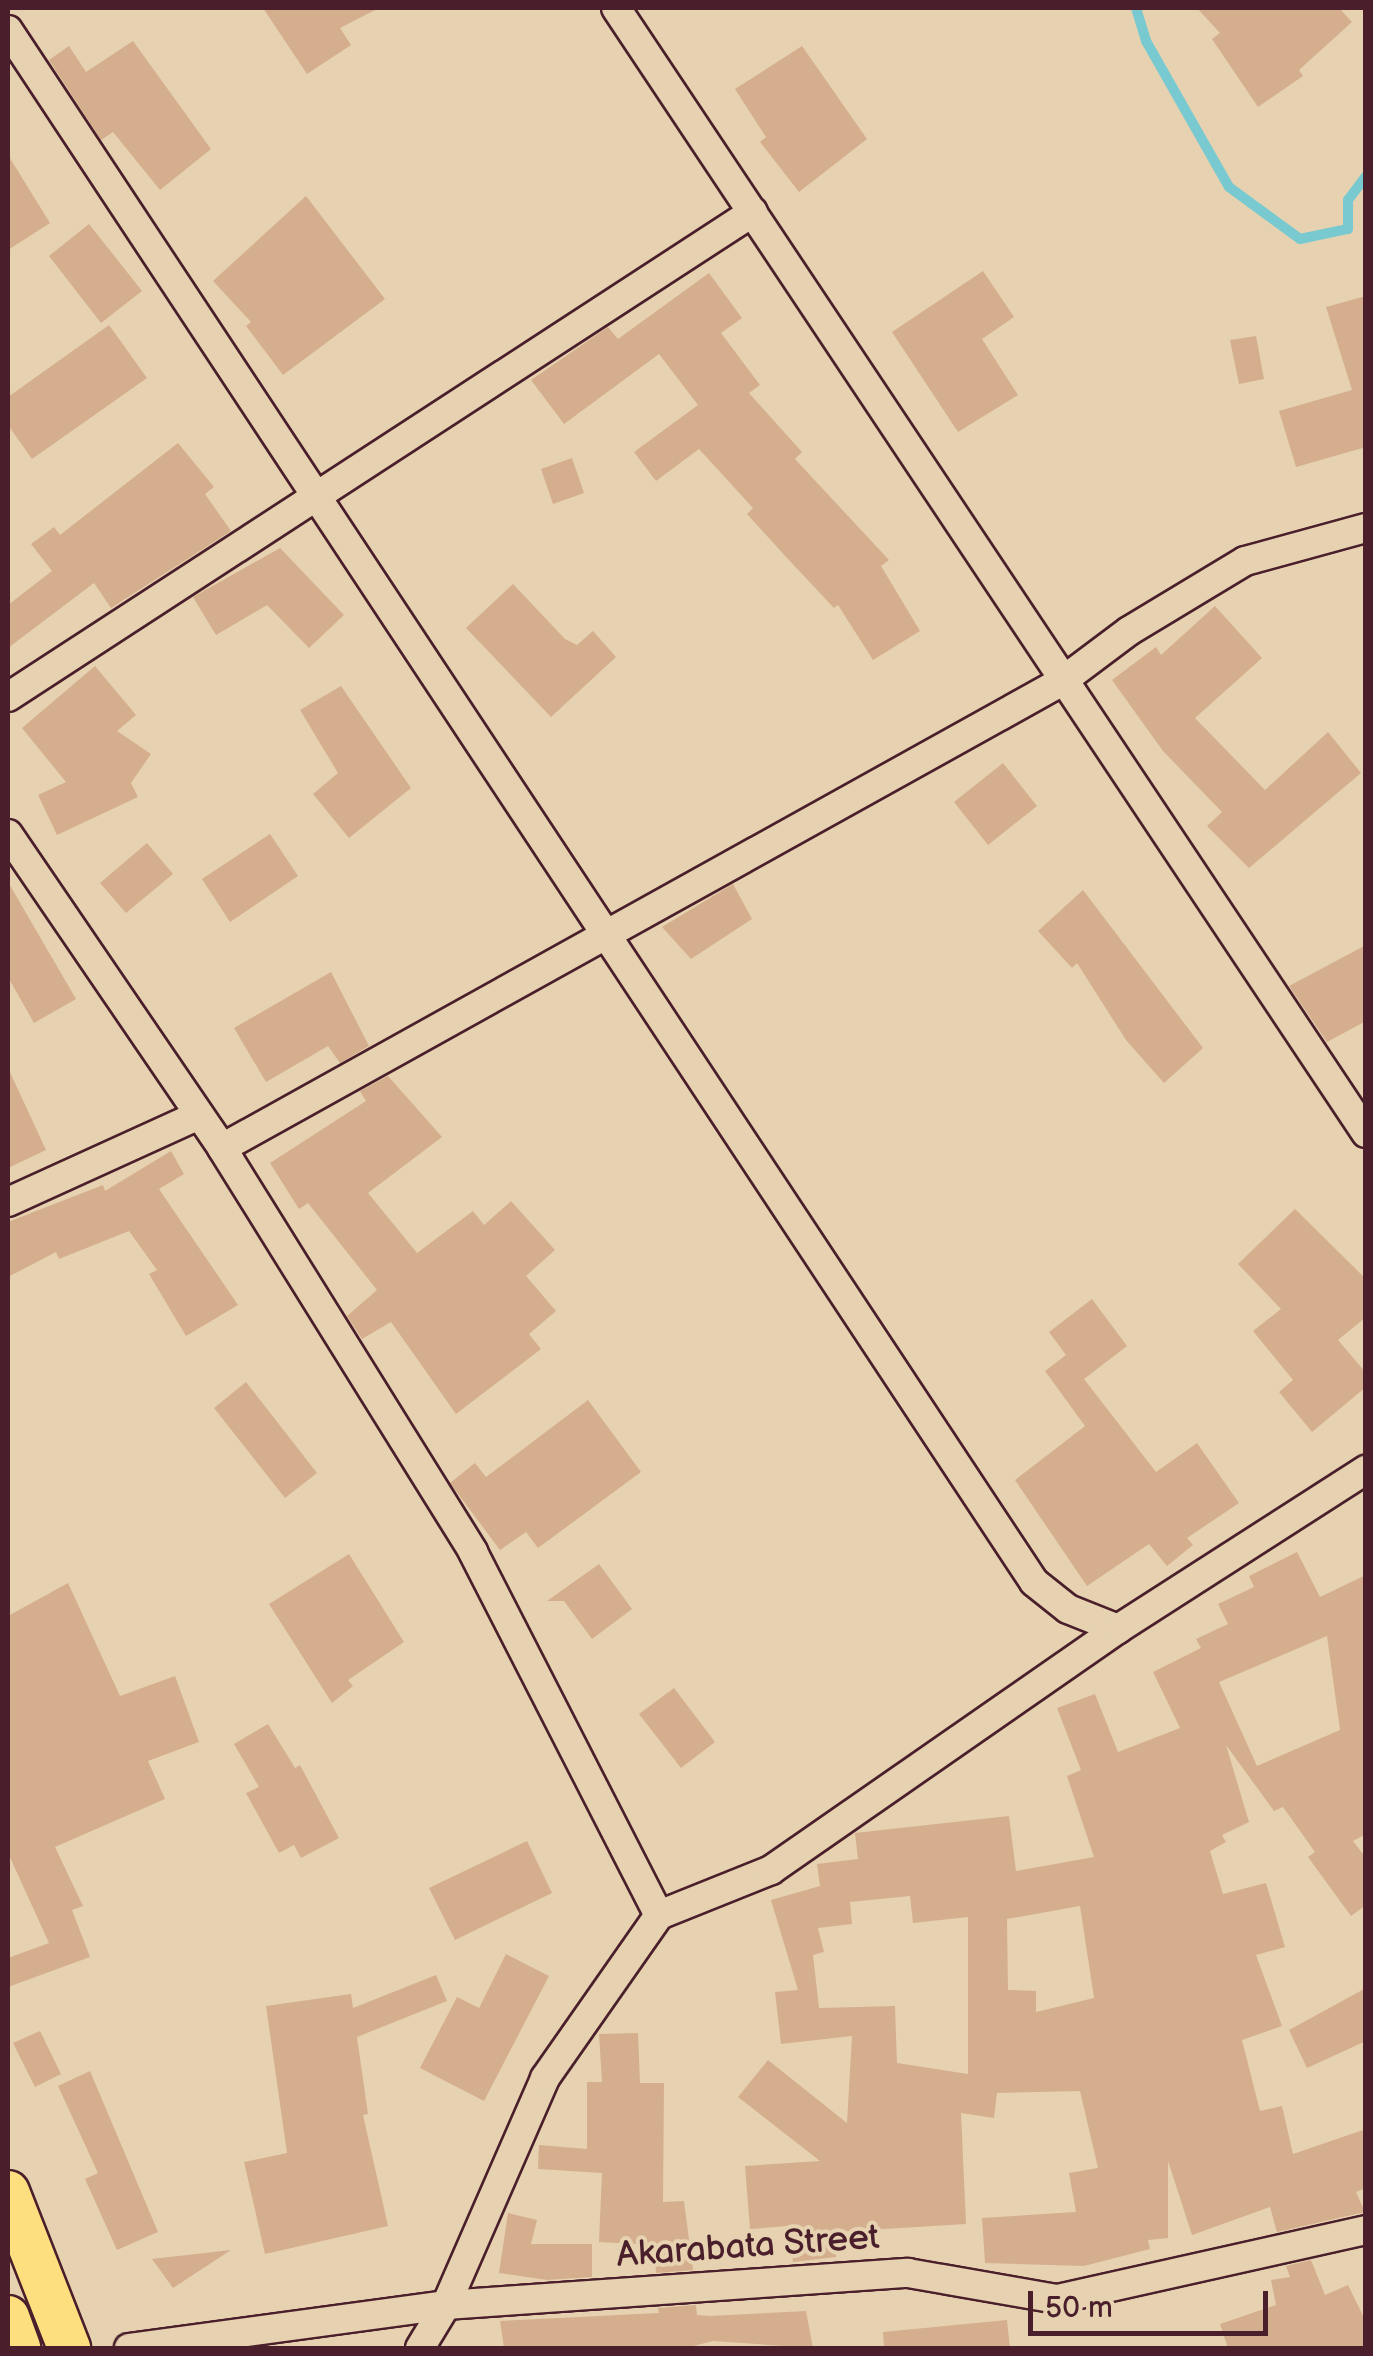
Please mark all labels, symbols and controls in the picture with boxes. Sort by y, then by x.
street label: Akarabata Street [615,2217,881,2277]
scale bar [1033,2271,1273,2333]
text: 50 m [1045,2290,1113,2326]

